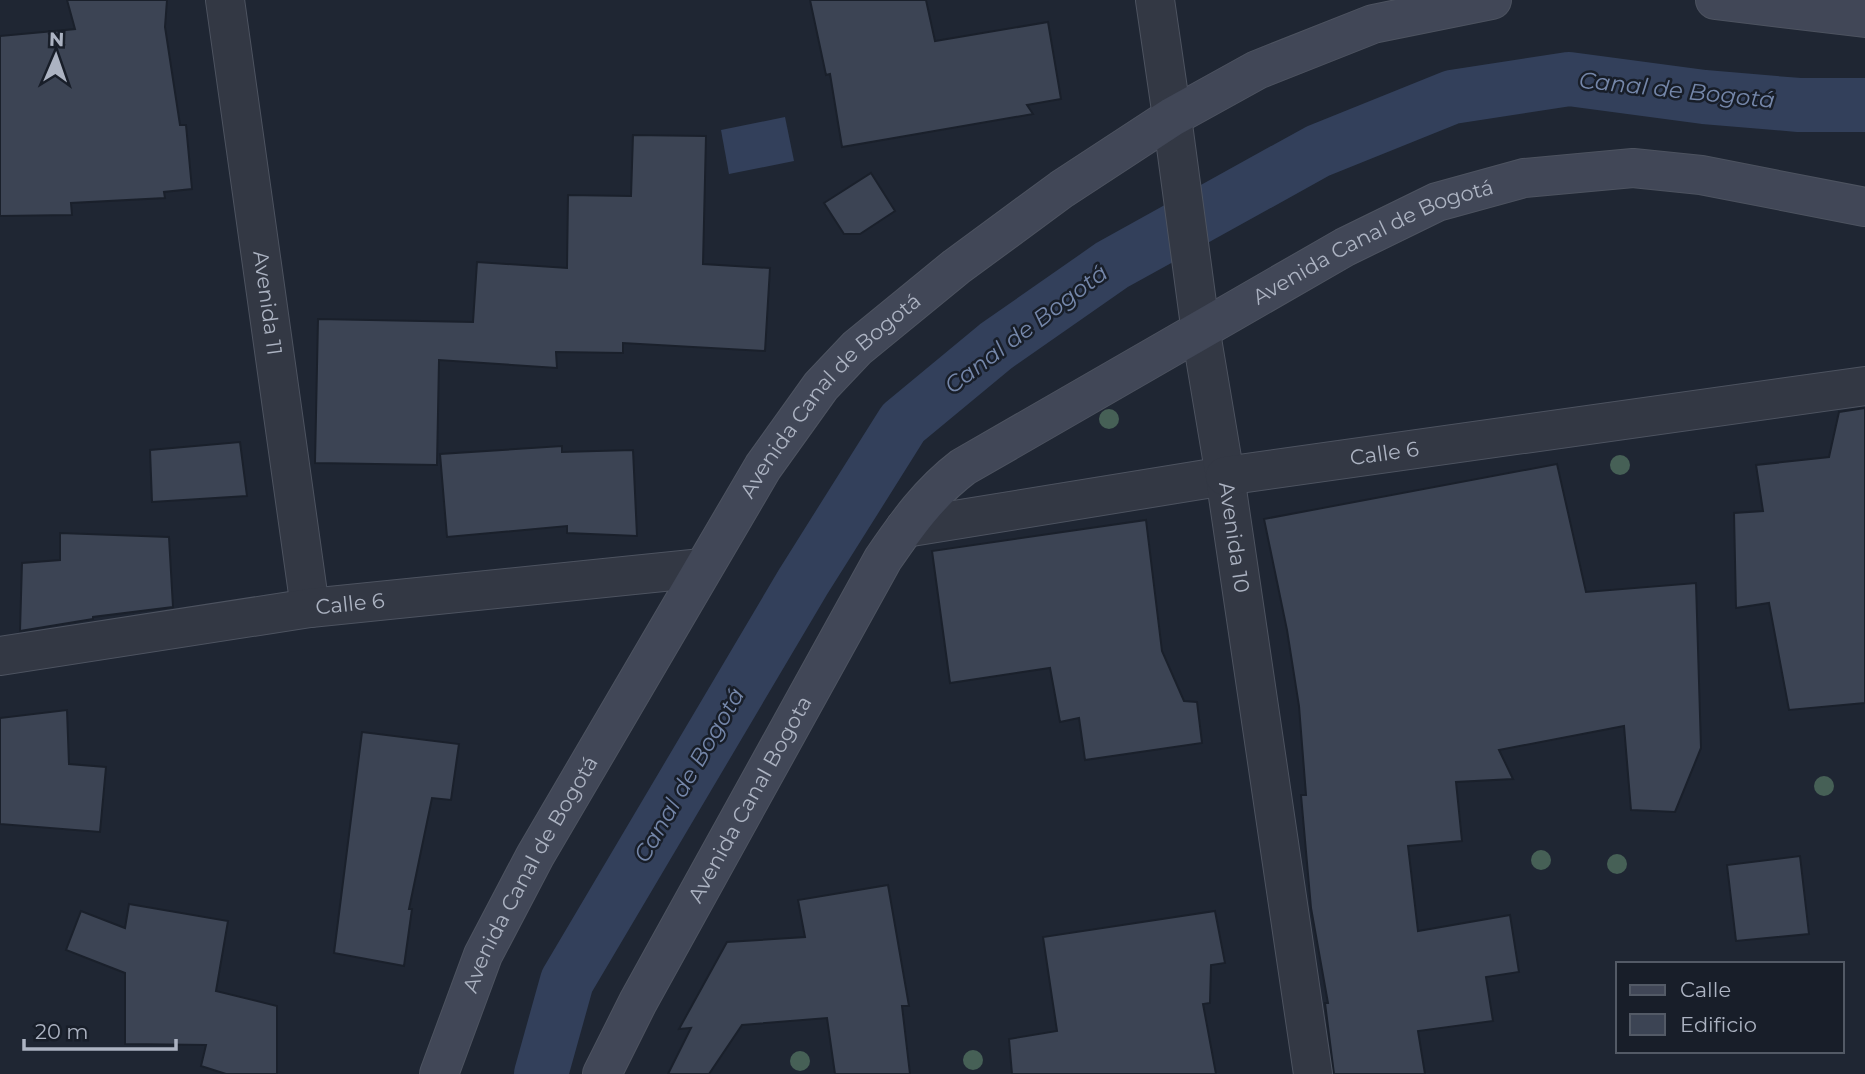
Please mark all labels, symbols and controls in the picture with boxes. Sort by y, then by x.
north arrow [21,21,91,91]
text: N [48,28,65,51]
water label: Canal de Bogotá [1578,66,1776,114]
street label: Avenida Canal de Bogotá [1248,174,1496,309]
street label: Avenida 11 [248,249,288,357]
water label: Canal de Bogotá [939,259,1113,399]
street label: Avenida Canal de Bogotá [735,288,926,502]
street label: Calle 6 [1348,436,1421,470]
street label: Avenida 10 [1214,480,1255,594]
street label: Calle 6 [314,587,386,619]
water label: Canal de Bogotá [628,683,750,867]
street label: Avenida Canal Bogota [682,691,817,907]
street label: Avenida Canal de Bogotá [457,751,603,996]
legend [1616,962,1844,1053]
text: Calle [1680,977,1731,1002]
scale bar [24,1007,177,1052]
text: Edificio [1680,1012,1757,1037]
text: 20 m [35,1019,89,1044]

